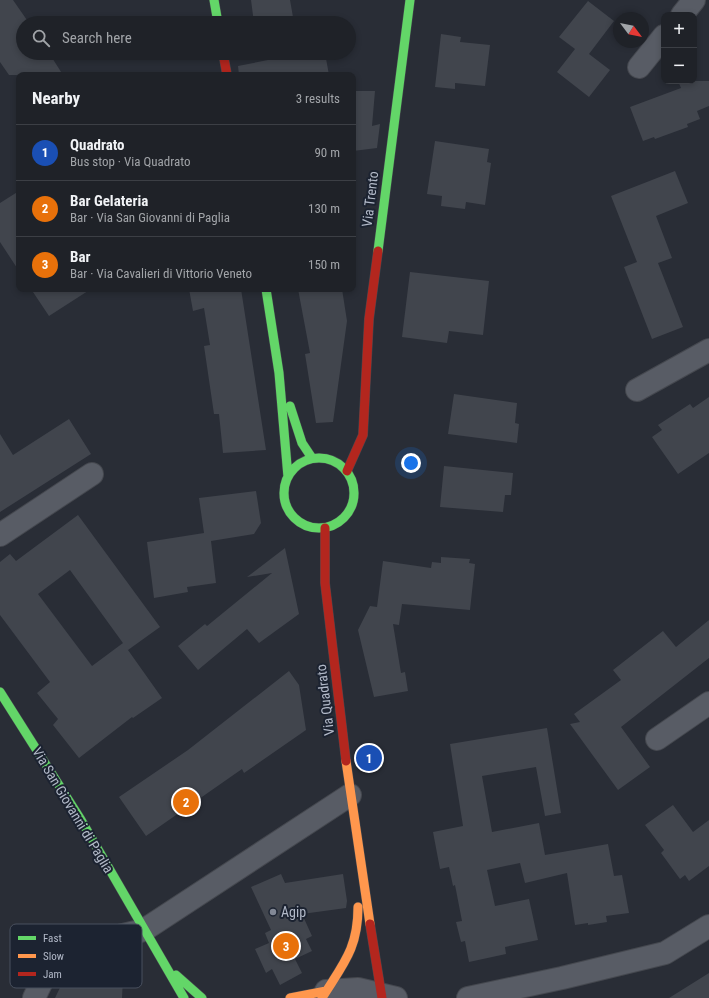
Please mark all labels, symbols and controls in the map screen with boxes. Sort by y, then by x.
north arrow [613,12,649,48]
map controls [661,12,697,84]
button: + [661,12,697,48]
search box [16,16,356,60]
icon: search [30,27,52,49]
text: Search here [62,29,132,47]
button: − [661,48,697,84]
text: Nearby [32,88,80,108]
text: 3 results [296,91,340,106]
text: Quadrato [70,136,125,154]
text: 1 [42,145,48,160]
text: 90 m [314,145,340,160]
text: Bus stop · Via Quadrato [70,154,190,169]
street label: Via Trento [359,170,381,228]
text: Bar Gelateria [70,192,148,210]
text: 2 [42,201,48,216]
text: 130 m [308,201,340,216]
text: Bar · Via San Giovanni di Paglia [70,210,230,225]
text: Bar [70,248,90,266]
text: 3 [42,257,48,272]
text: 150 m [308,257,340,272]
text: Bar · Via Cavalieri di Vittorio Veneto [70,266,252,281]
your location [401,453,421,473]
street label: Via Quadrato [313,664,337,736]
pin: 1 [356,743,382,773]
street label: Via San Giovanni di Paglia [29,744,117,876]
pin: 2 [173,787,199,817]
place label: Agip [281,904,306,920]
marker: Agip [268,907,278,917]
legend [10,924,142,988]
pin: 3 [273,931,299,961]
text: Fast [43,932,62,945]
text: Slow [43,950,64,963]
text: Jam [43,968,62,981]

